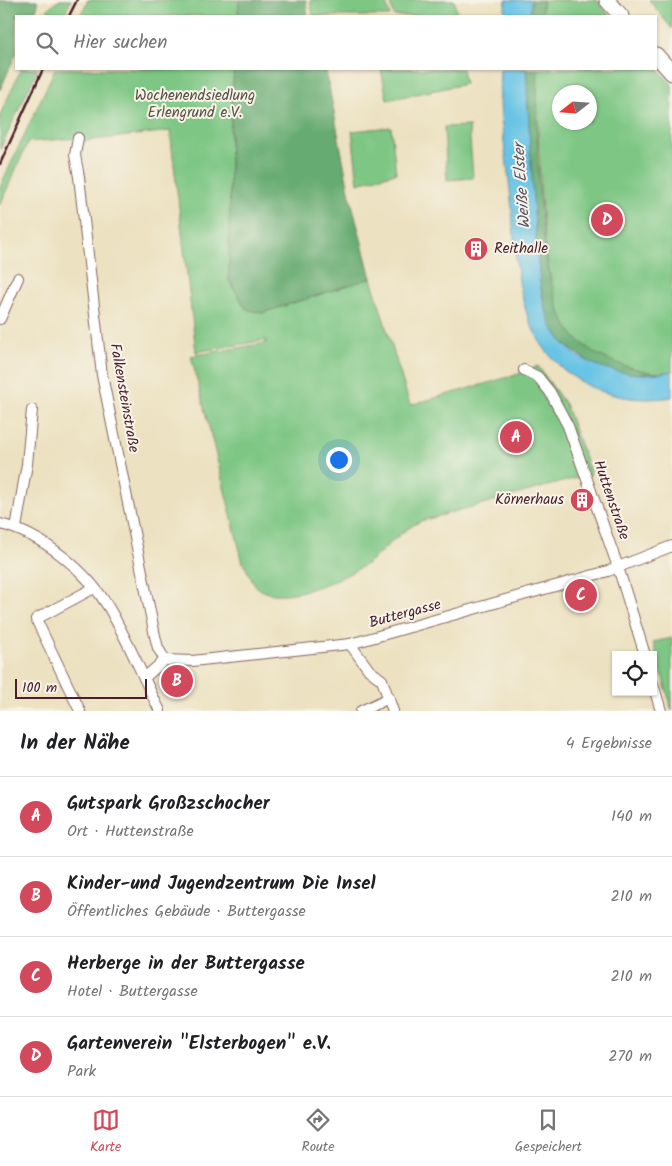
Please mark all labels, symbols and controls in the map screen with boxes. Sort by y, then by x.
search box [15,15,657,70]
text: Hier suchen [73,28,167,58]
icon: search [33,29,61,57]
park label: Wochenendsiedlung Erlengrund e.V. [135,84,255,125]
north arrow [552,85,597,130]
water label: Weiße Elster [506,139,537,229]
pin: D [591,201,623,239]
building icon: Reithalle [463,236,489,262]
place label: Reithalle [494,237,548,261]
street label: Falkensteinstraße [103,341,145,455]
pin: A [500,418,532,456]
your location [326,447,352,473]
street label: Huttenstraße [586,457,636,544]
building icon: Körnerhaus [569,487,595,513]
place label: Körnerhaus [495,488,565,512]
pin: C [565,576,597,614]
street label: Buttergasse [366,593,444,635]
map controls [612,651,657,696]
button: locate [612,651,657,696]
pin: B [161,662,193,700]
scale bar [15,676,148,699]
text: 100 m [22,677,57,699]
text: In der Nähe [20,727,130,760]
text: 4 Ergebnisse [566,731,652,756]
text: Gutspark Großzschocher [67,789,270,819]
text: A [31,804,41,829]
text: 140 m [611,804,652,829]
text: Ort · Huttenstraße [67,819,194,844]
text: Kinder-und Jugendzentrum Die Insel [67,869,376,899]
text: B [31,884,41,909]
text: 210 m [611,884,652,909]
text: Öffentliches Gebäude · Buttergasse [67,899,306,924]
text: Herberge in der Buttergasse [67,949,305,979]
text: C [31,964,41,989]
text: 210 m [611,964,652,989]
text: Hotel · Buttergasse [67,979,198,1004]
text: Gartenverein "Elsterbogen" e.V. [67,1029,331,1059]
text: D [31,1044,41,1069]
text: 270 m [608,1044,652,1069]
text: Park [67,1059,96,1084]
tab: Karte [90,1106,121,1158]
tab: Route [301,1106,334,1158]
tab: Gespeichert [515,1106,582,1158]

